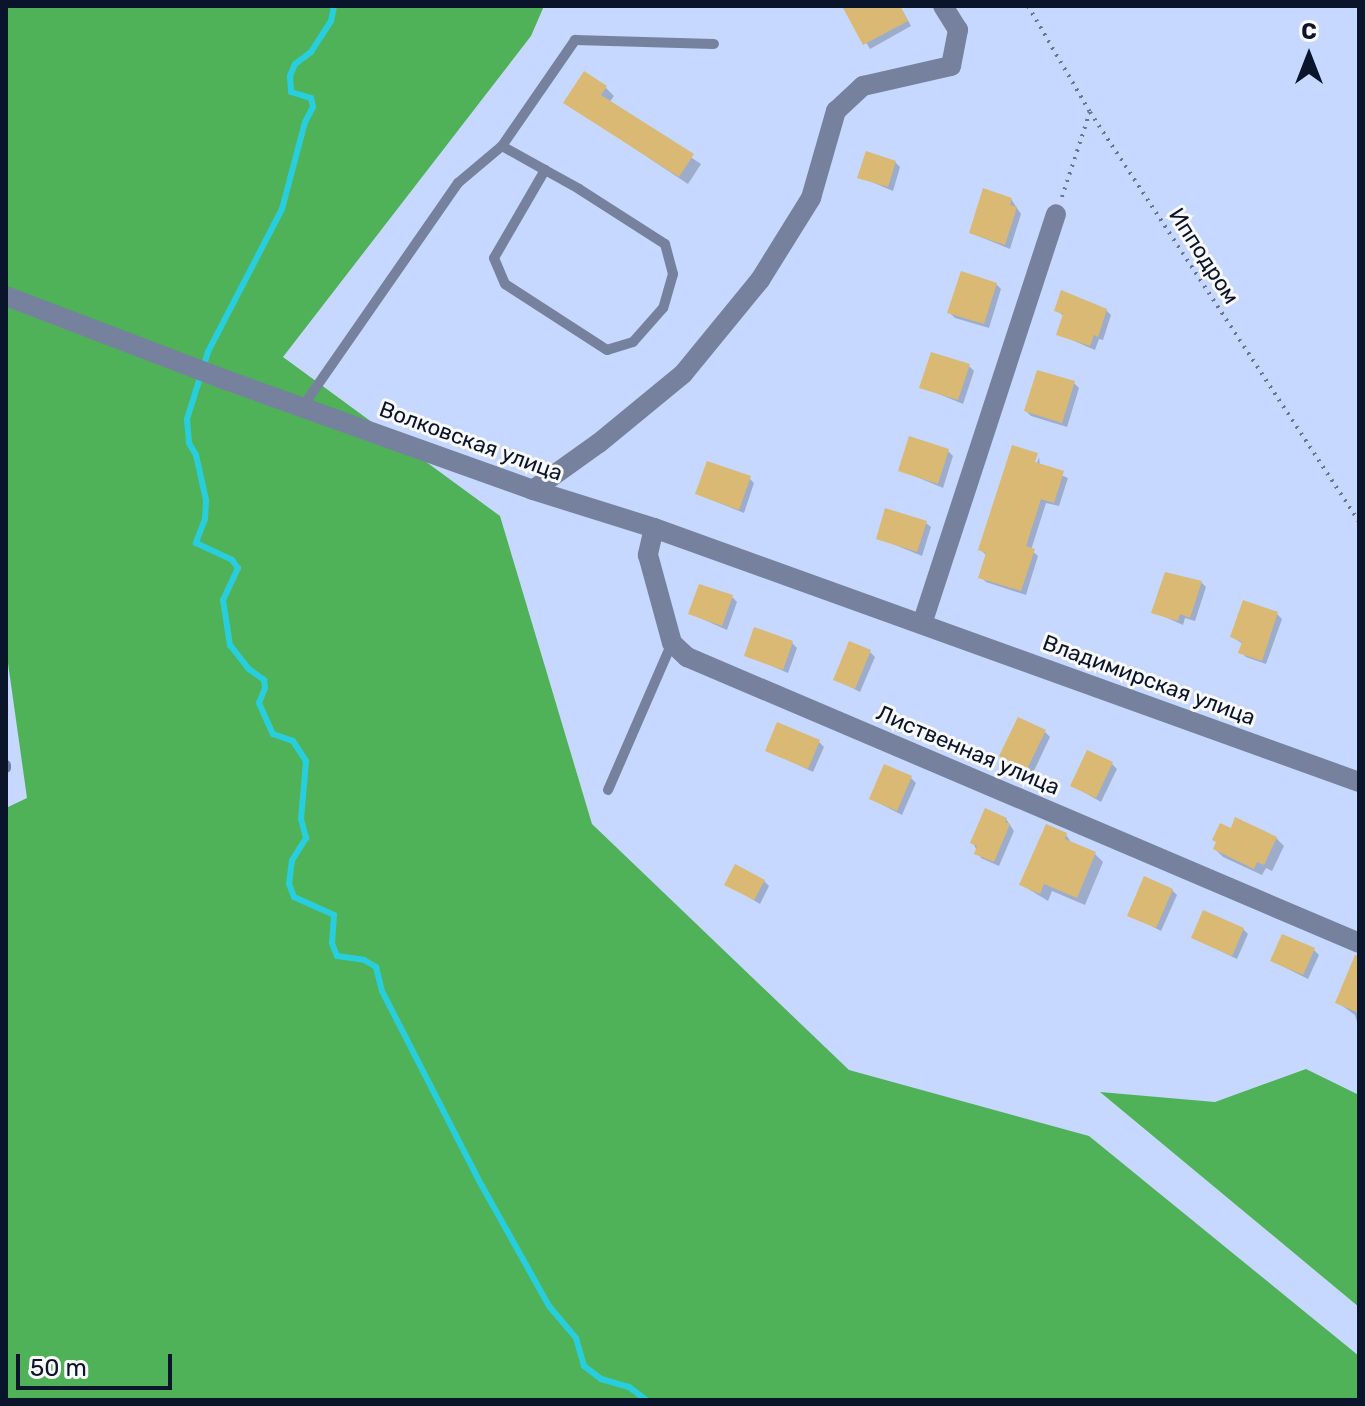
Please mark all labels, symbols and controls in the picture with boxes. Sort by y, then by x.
north arrow [1269,16,1349,96]
text: С [1301,18,1317,45]
street label: Ипподром [1163,203,1245,309]
street label: Волковская улица [376,396,566,486]
street label: Владимирская улица [1039,629,1259,731]
street label: Лиственная улица [872,699,1064,801]
scale bar [20,1338,176,1388]
text: 50 m [30,1354,87,1382]

